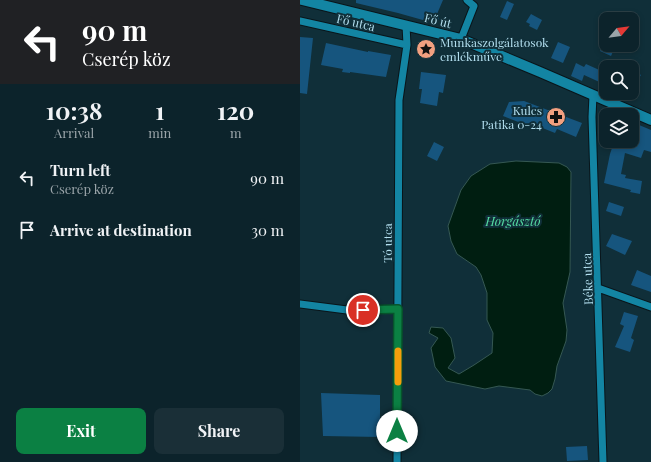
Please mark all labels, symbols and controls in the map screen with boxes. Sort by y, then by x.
street label: Fő út [423,9,454,31]
street label: Fő utca [335,10,377,34]
text: 90 m [82,11,147,48]
north arrow [599,12,639,52]
map controls [599,12,639,148]
icon: left [16,16,68,68]
place label: Munkaszolgálatosok emlékműve [440,34,549,64]
place icon: Munkaszolgálatosok emlékműve [415,38,437,60]
text: Cserép köz [82,47,171,71]
button: search [599,60,639,100]
text: 10:38 [46,94,103,126]
text: 1 [155,94,164,126]
text: 120 [217,94,254,126]
place label: Kulcs Patika 0-24 [481,102,542,132]
pharmacy icon: Kulcs Patika 0-24 [545,106,567,128]
button: layers [599,108,639,148]
text: Arrival [54,124,94,141]
text: min [148,124,171,141]
text: m [230,124,241,141]
text: Turn left [50,160,111,180]
icon: left [16,167,38,189]
text: 90 m [250,168,284,188]
text: Cserép köz [50,180,114,197]
water label: Horgásztó [484,212,541,229]
icon: arrive [16,219,38,241]
text: Arrive at destination [50,220,192,240]
text: 30 m [251,220,284,240]
street label: Tó utca [379,223,395,263]
street label: Béke utca [578,253,596,305]
pin [346,293,380,327]
icon: arrive [352,299,374,321]
button: Exit [16,408,146,454]
button: Share [154,408,284,454]
position arrow [376,410,418,452]

